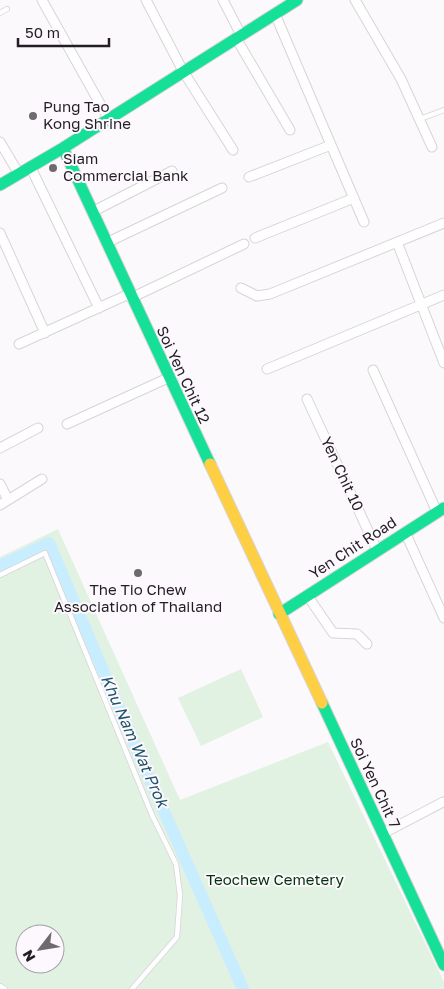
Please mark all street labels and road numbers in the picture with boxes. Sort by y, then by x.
street label: Soi Yen Chit 12 [153,323,214,426]
street label: Yen Chit 10 [318,434,368,514]
street label: Yen Chit Road [306,512,399,582]
street label: Soi Yen Chit 7 [347,735,405,831]

